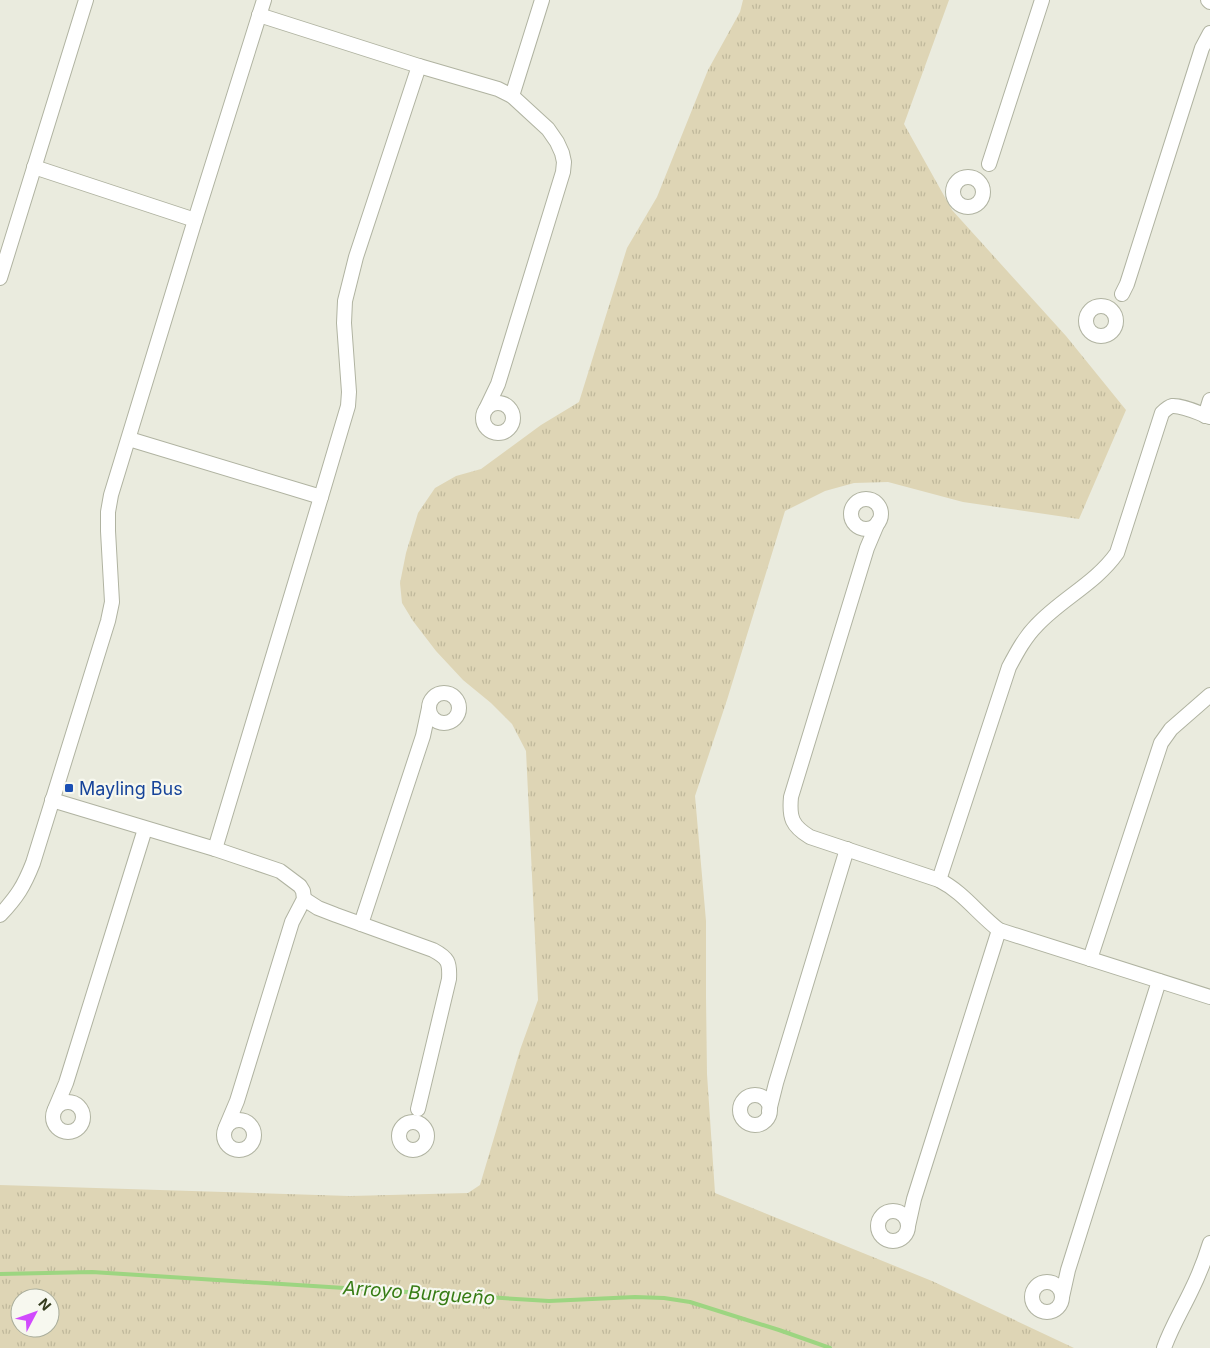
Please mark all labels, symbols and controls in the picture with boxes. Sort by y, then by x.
place label: Mayling Bus [79,778,183,799]
marker: Mayling Bus [63,782,75,794]
water label: Arroyo Burgueño [341,1276,496,1310]
north arrow [10,1288,60,1338]
text: N [35,1295,55,1314]

